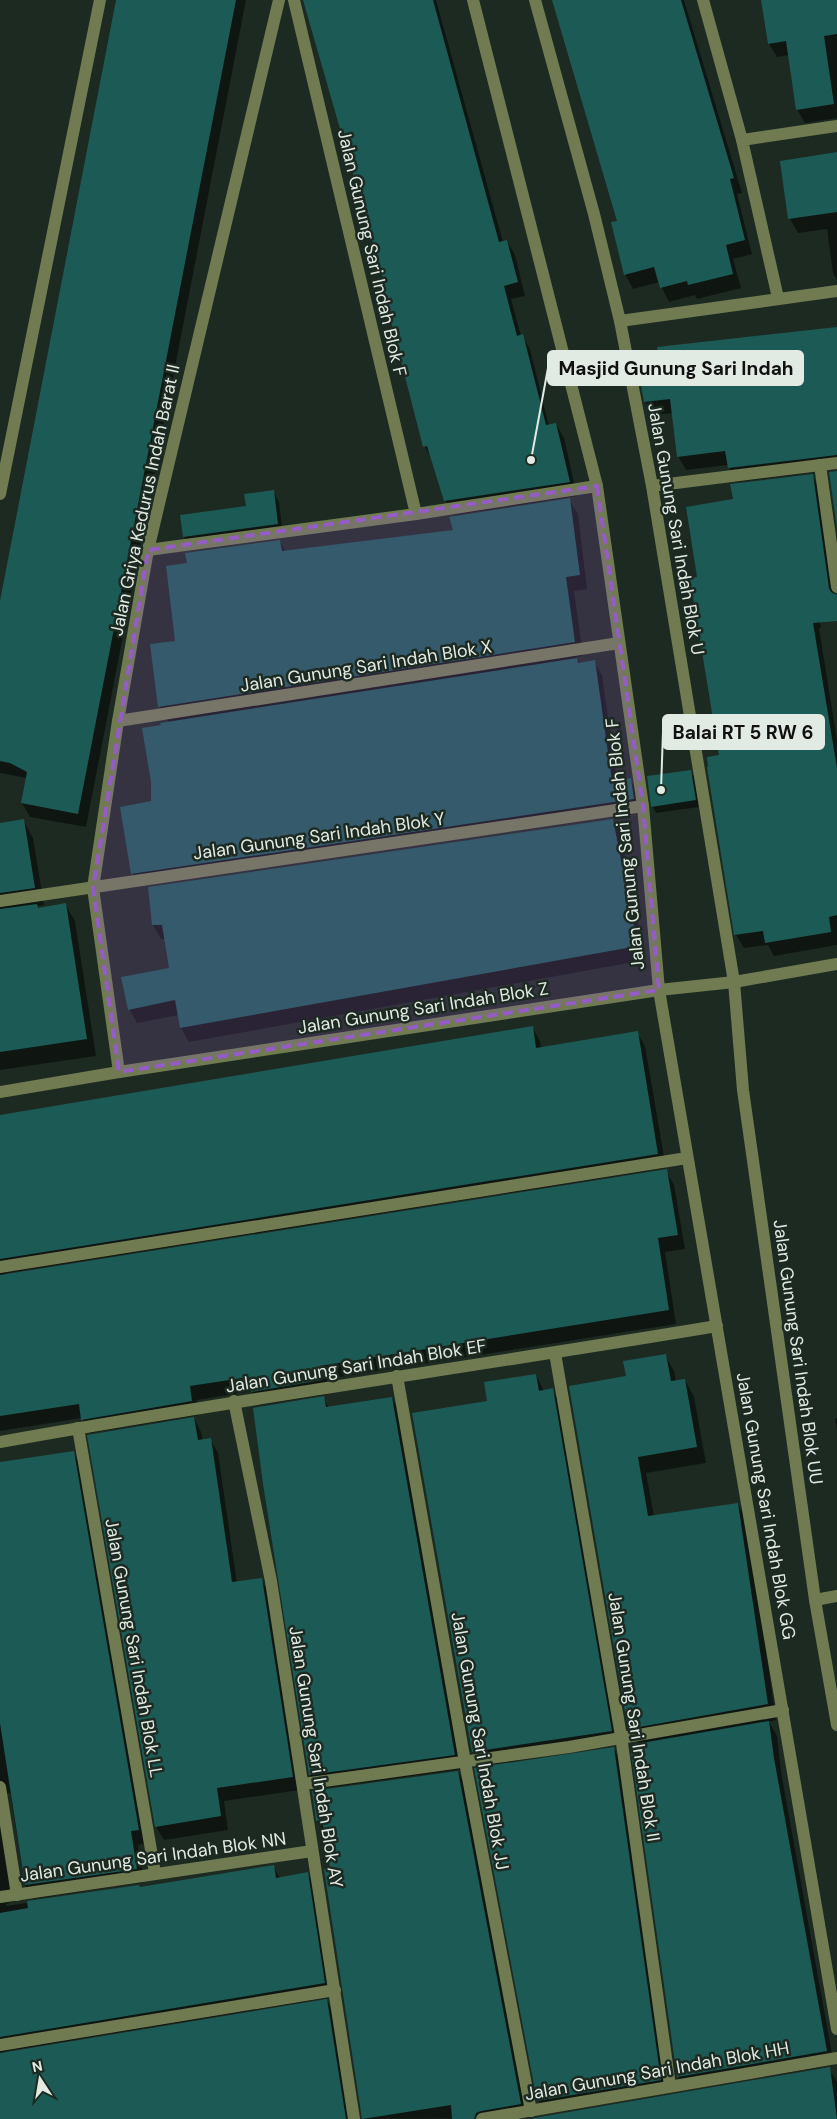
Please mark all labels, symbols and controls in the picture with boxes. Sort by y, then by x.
street label: Jalan Gunung Sari Indah Blok F [332,127,412,379]
callout: Masjid Gunung Sari Indah [548,351,803,385]
text: Masjid Gunung Sari Indah [558,356,794,381]
street label: Jalan Griya Kedurus Indah Barat II [104,362,186,638]
street label: Jalan Gunung Sari Indah Blok U [642,401,710,657]
street label: Jalan Gunung Sari Indah Blok X [238,634,494,698]
callout: Balai RT 5 RW 6 [663,715,824,749]
street label: Jalan Gunung Sari Indah Blok F [600,716,650,971]
text: Balai RT 5 RW 6 [673,720,813,745]
street label: Jalan Gunung Sari Indah Blok Y [192,806,447,866]
street label: Jalan Gunung Sari Indah Blok Z [296,976,550,1040]
street label: Jalan Gunung Sari Indah Blok UU [768,1218,828,1486]
street label: Jalan Gunung Sari Indah Blok EF [224,1333,488,1398]
street label: Jalan Gunung Sari Indah Blok GG [731,1370,801,1642]
street label: Jalan Gunung Sari Indah Blok LL [99,1517,169,1779]
street label: Jalan Gunung Sari Indah Blok II [602,1591,666,1843]
street label: Jalan Gunung Sari Indah Blok JJ [445,1610,515,1872]
street label: Jalan Gunung Sari Indah Blok AY [283,1624,349,1890]
street label: Jalan Gunung Sari Indah Blok NN [18,1826,288,1888]
street label: Jalan Gunung Sari Indah Blok HH [523,2036,791,2106]
north arrow [15,2054,65,2104]
text: N [30,2056,44,2076]

